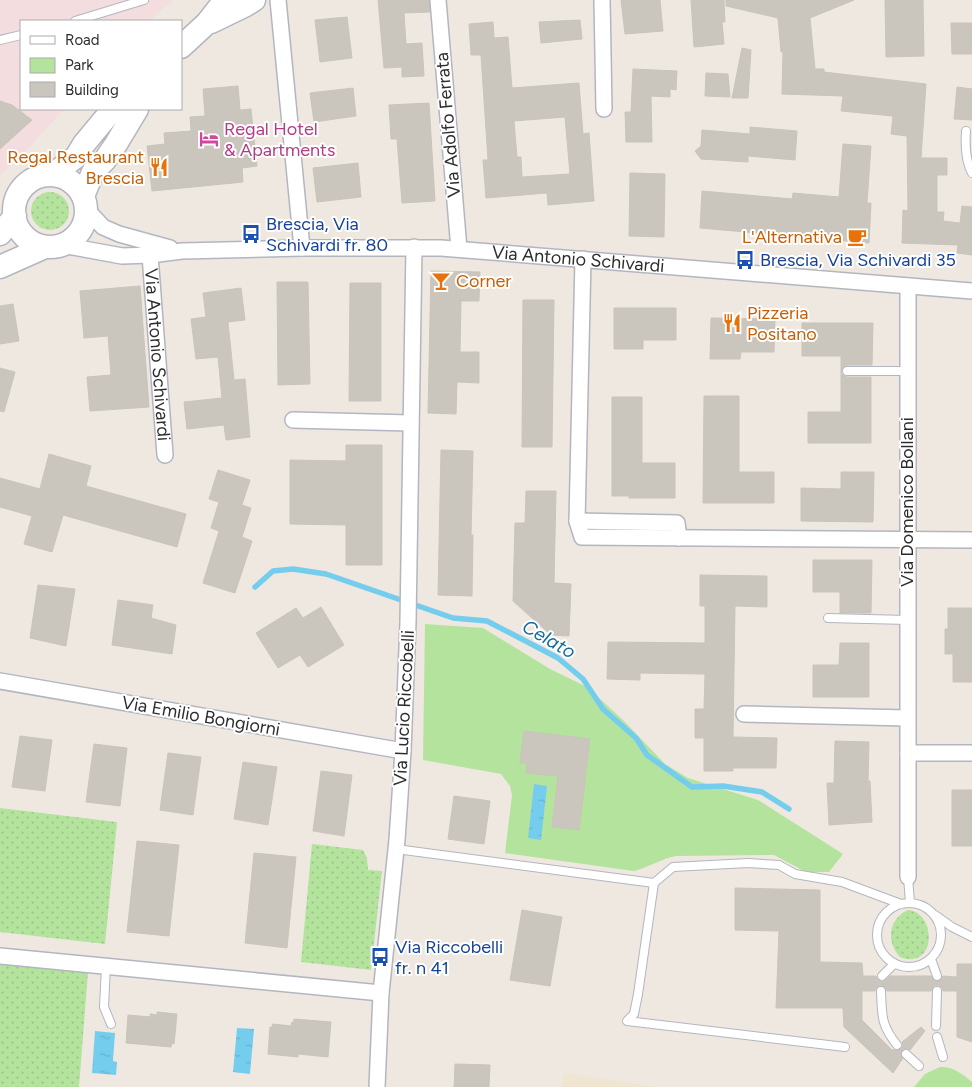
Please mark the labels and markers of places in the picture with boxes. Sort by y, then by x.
place label: Regal Hotel & Apartments [224,118,335,161]
hotel icon: Regal Hotel & Apartments [198,128,220,150]
place label: Regal Restaurant Brescia [7,146,144,189]
restaurant icon: Regal Restaurant Brescia [148,156,170,178]
place label: Brescia, Via Schivardi fr. 80 [266,213,388,256]
bus stop icon: Brescia, Via Schivardi fr. 80 [240,223,262,245]
place label: L'Alternativa [742,226,842,248]
cafe icon: L'Alternativa [846,226,868,248]
bus stop icon: Brescia, Via Schivardi 35 [734,249,756,271]
place label: Brescia, Via Schivardi 35 [760,249,956,271]
bar icon: Corner [430,270,452,292]
place label: Corner [456,270,511,292]
place label: Pizzeria Positano [747,302,817,345]
restaurant icon: Pizzeria Positano [721,312,743,334]
place label: Via Riccobelli fr. n 41 [395,936,503,979]
bus stop icon: Via Riccobelli fr. n 41 [369,946,391,968]

